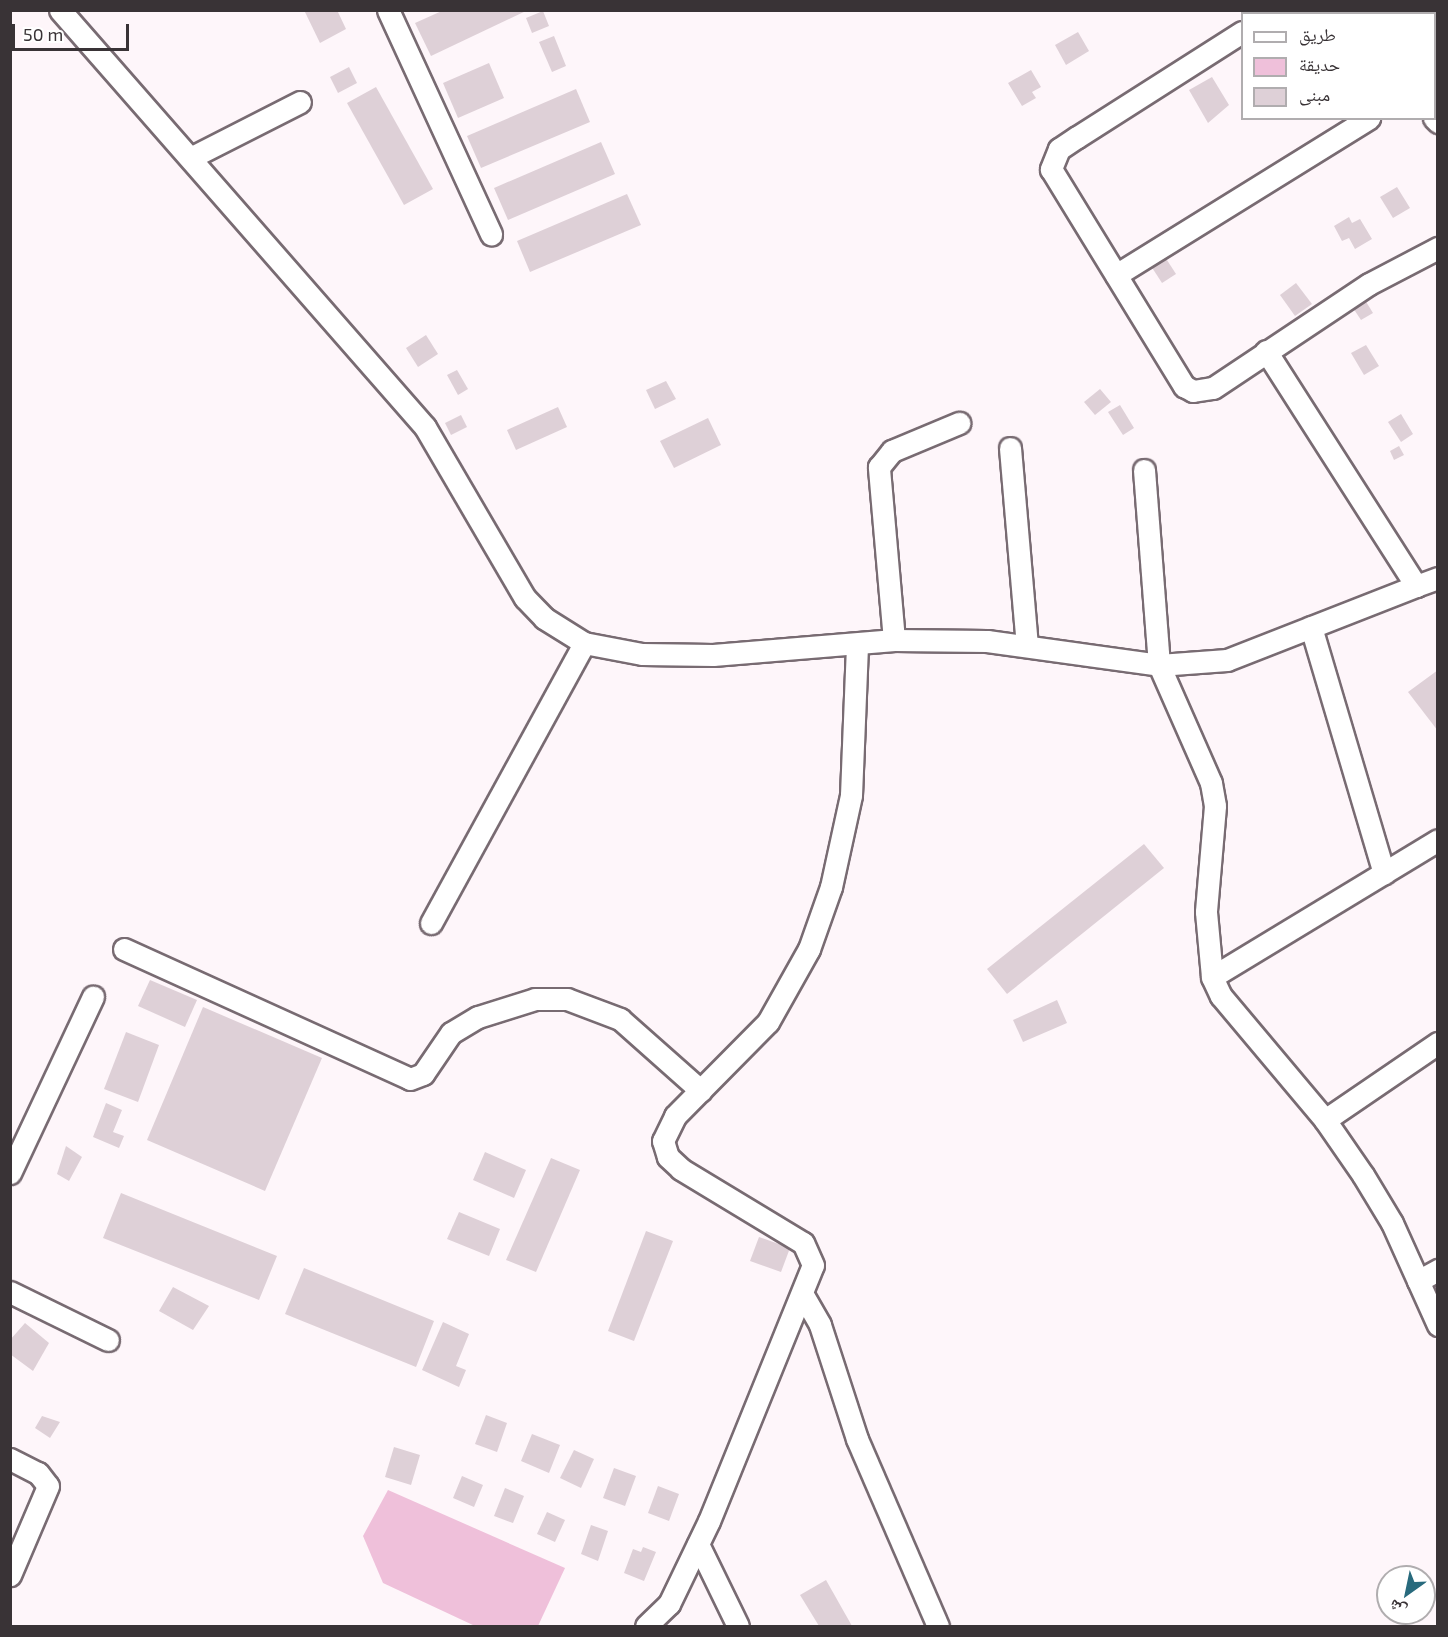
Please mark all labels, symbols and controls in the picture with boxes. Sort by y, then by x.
scale bar [15,12,132,50]
legend [1241,12,1436,120]
text: 50 m [23,23,63,45]
text: طريق [1299,23,1336,45]
text: حديقة [1299,53,1340,75]
text: مبنى [1299,83,1330,105]
north arrow [1376,1565,1436,1625]
text: ش [1385,1596,1409,1621]

